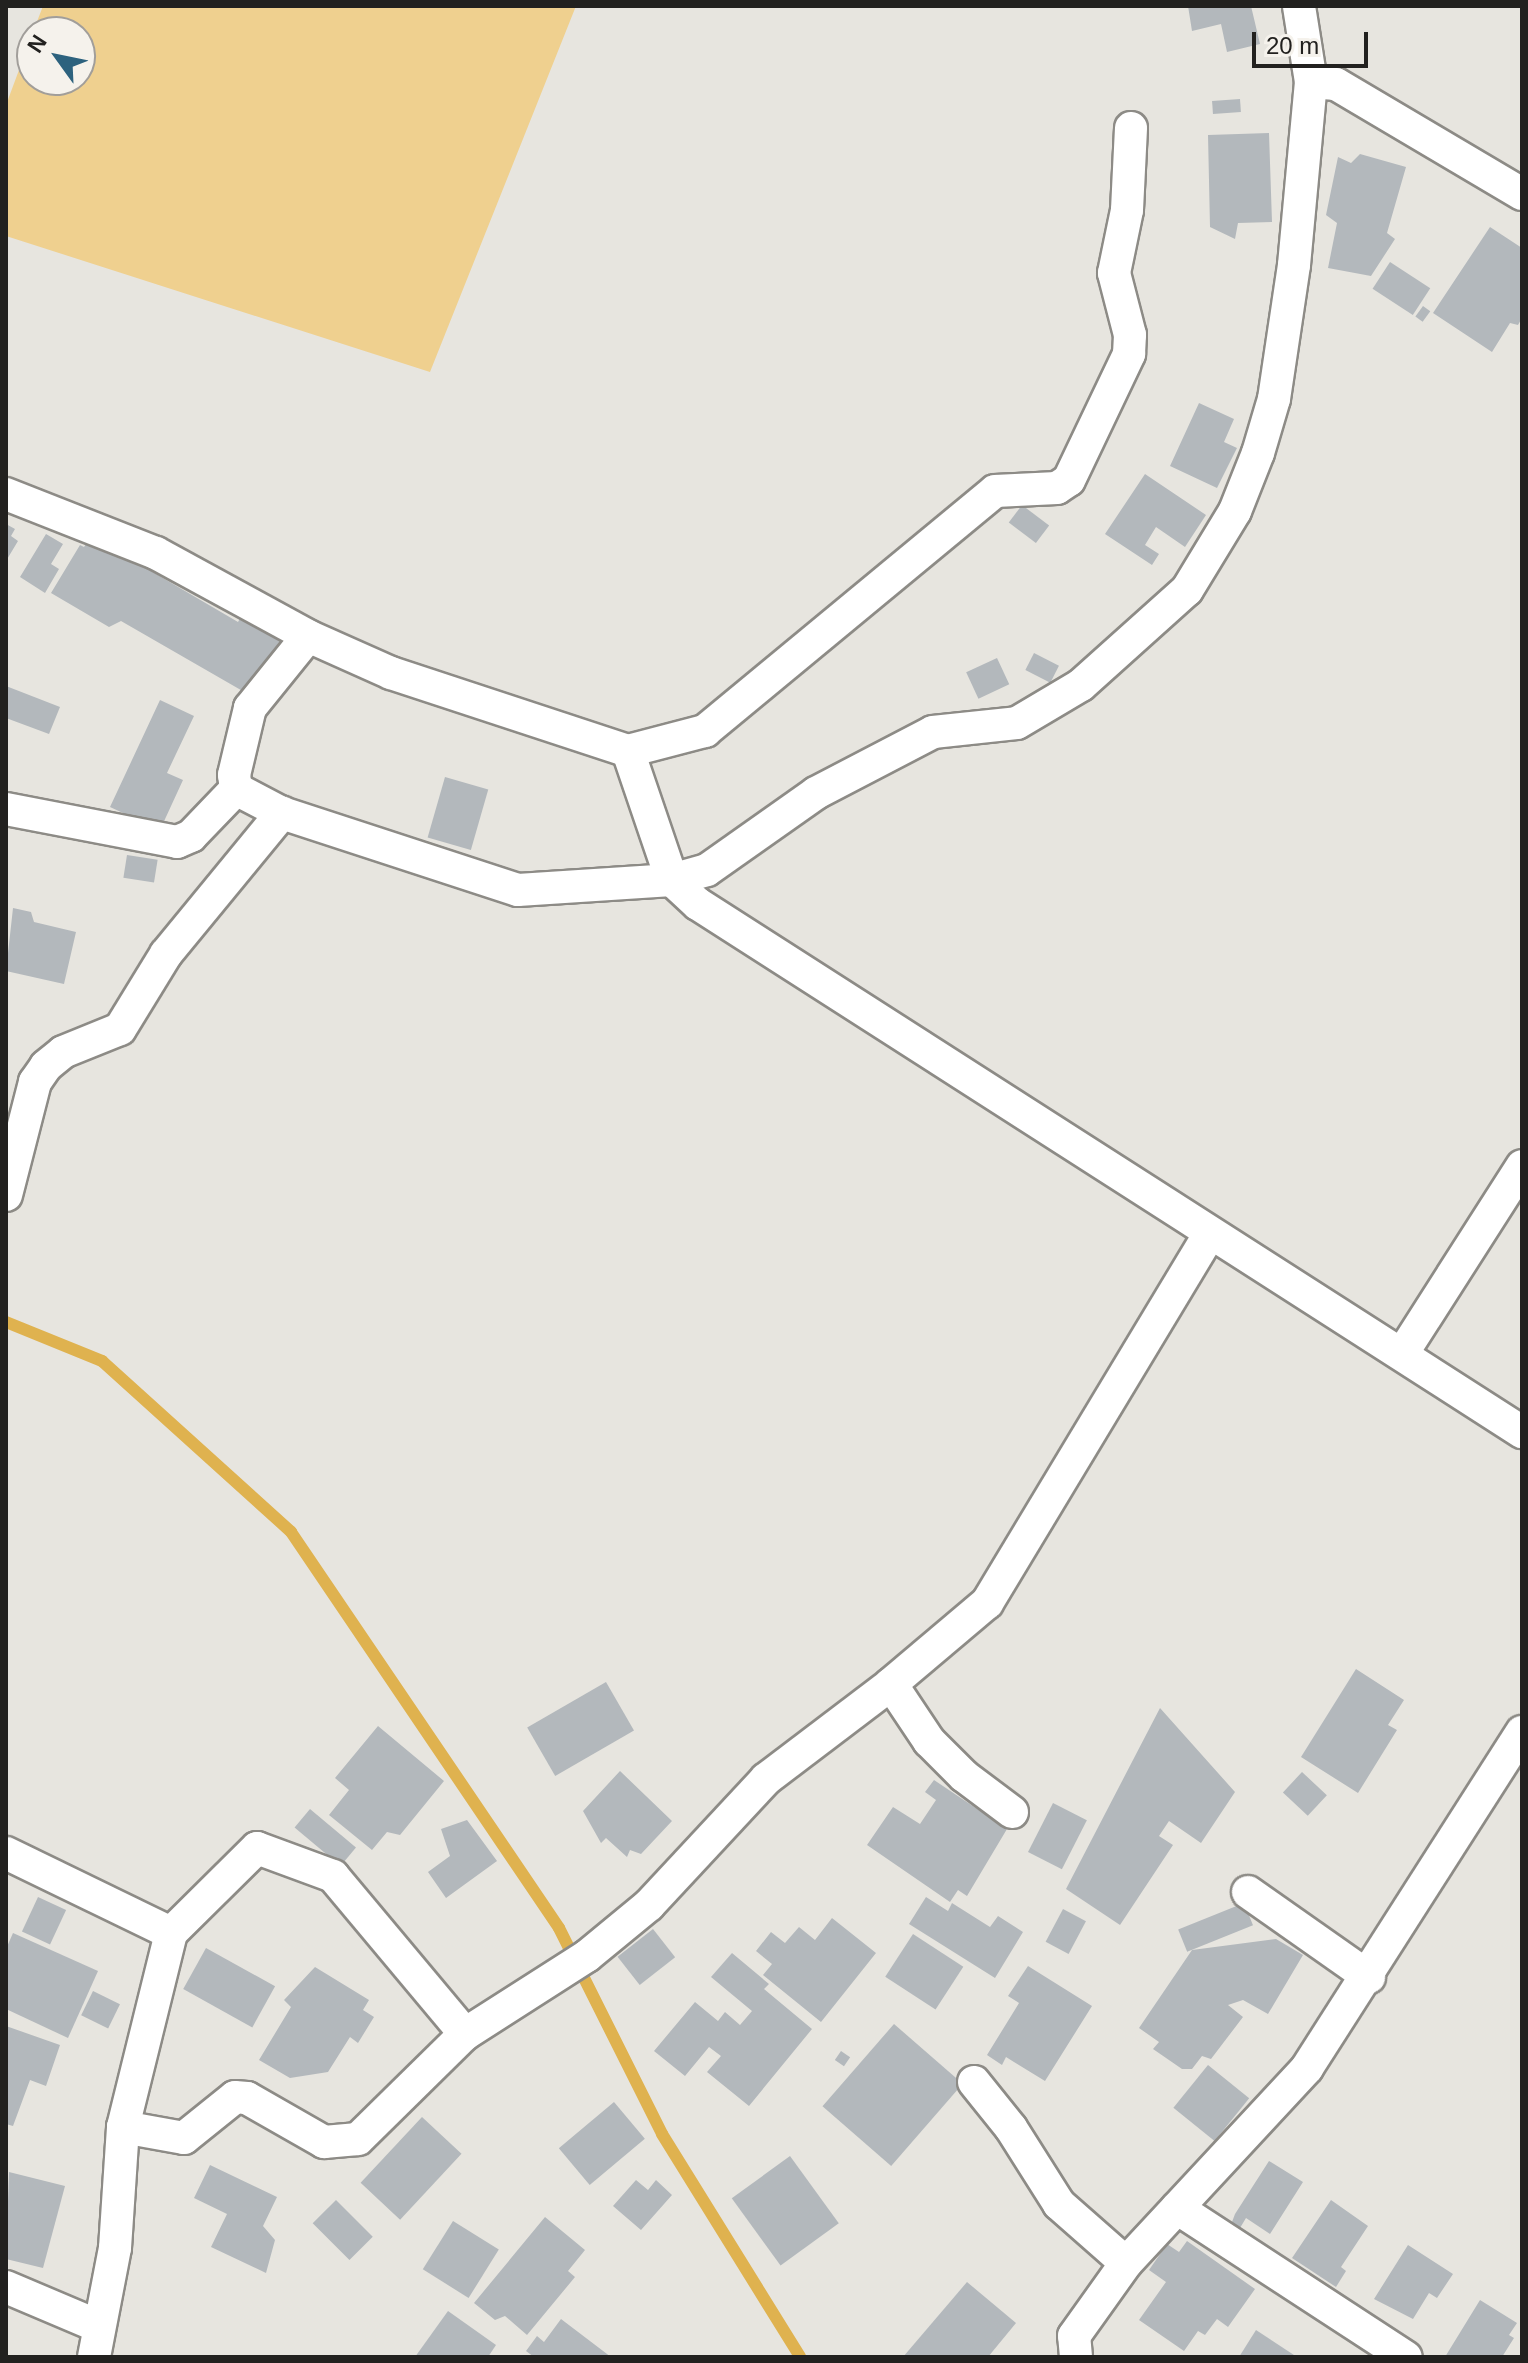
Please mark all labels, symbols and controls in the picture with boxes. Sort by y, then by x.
north arrow [16,16,96,96]
scale bar [1256,16,1372,66]
text: N [22,30,52,57]
text: 20 m [1266,32,1319,59]

